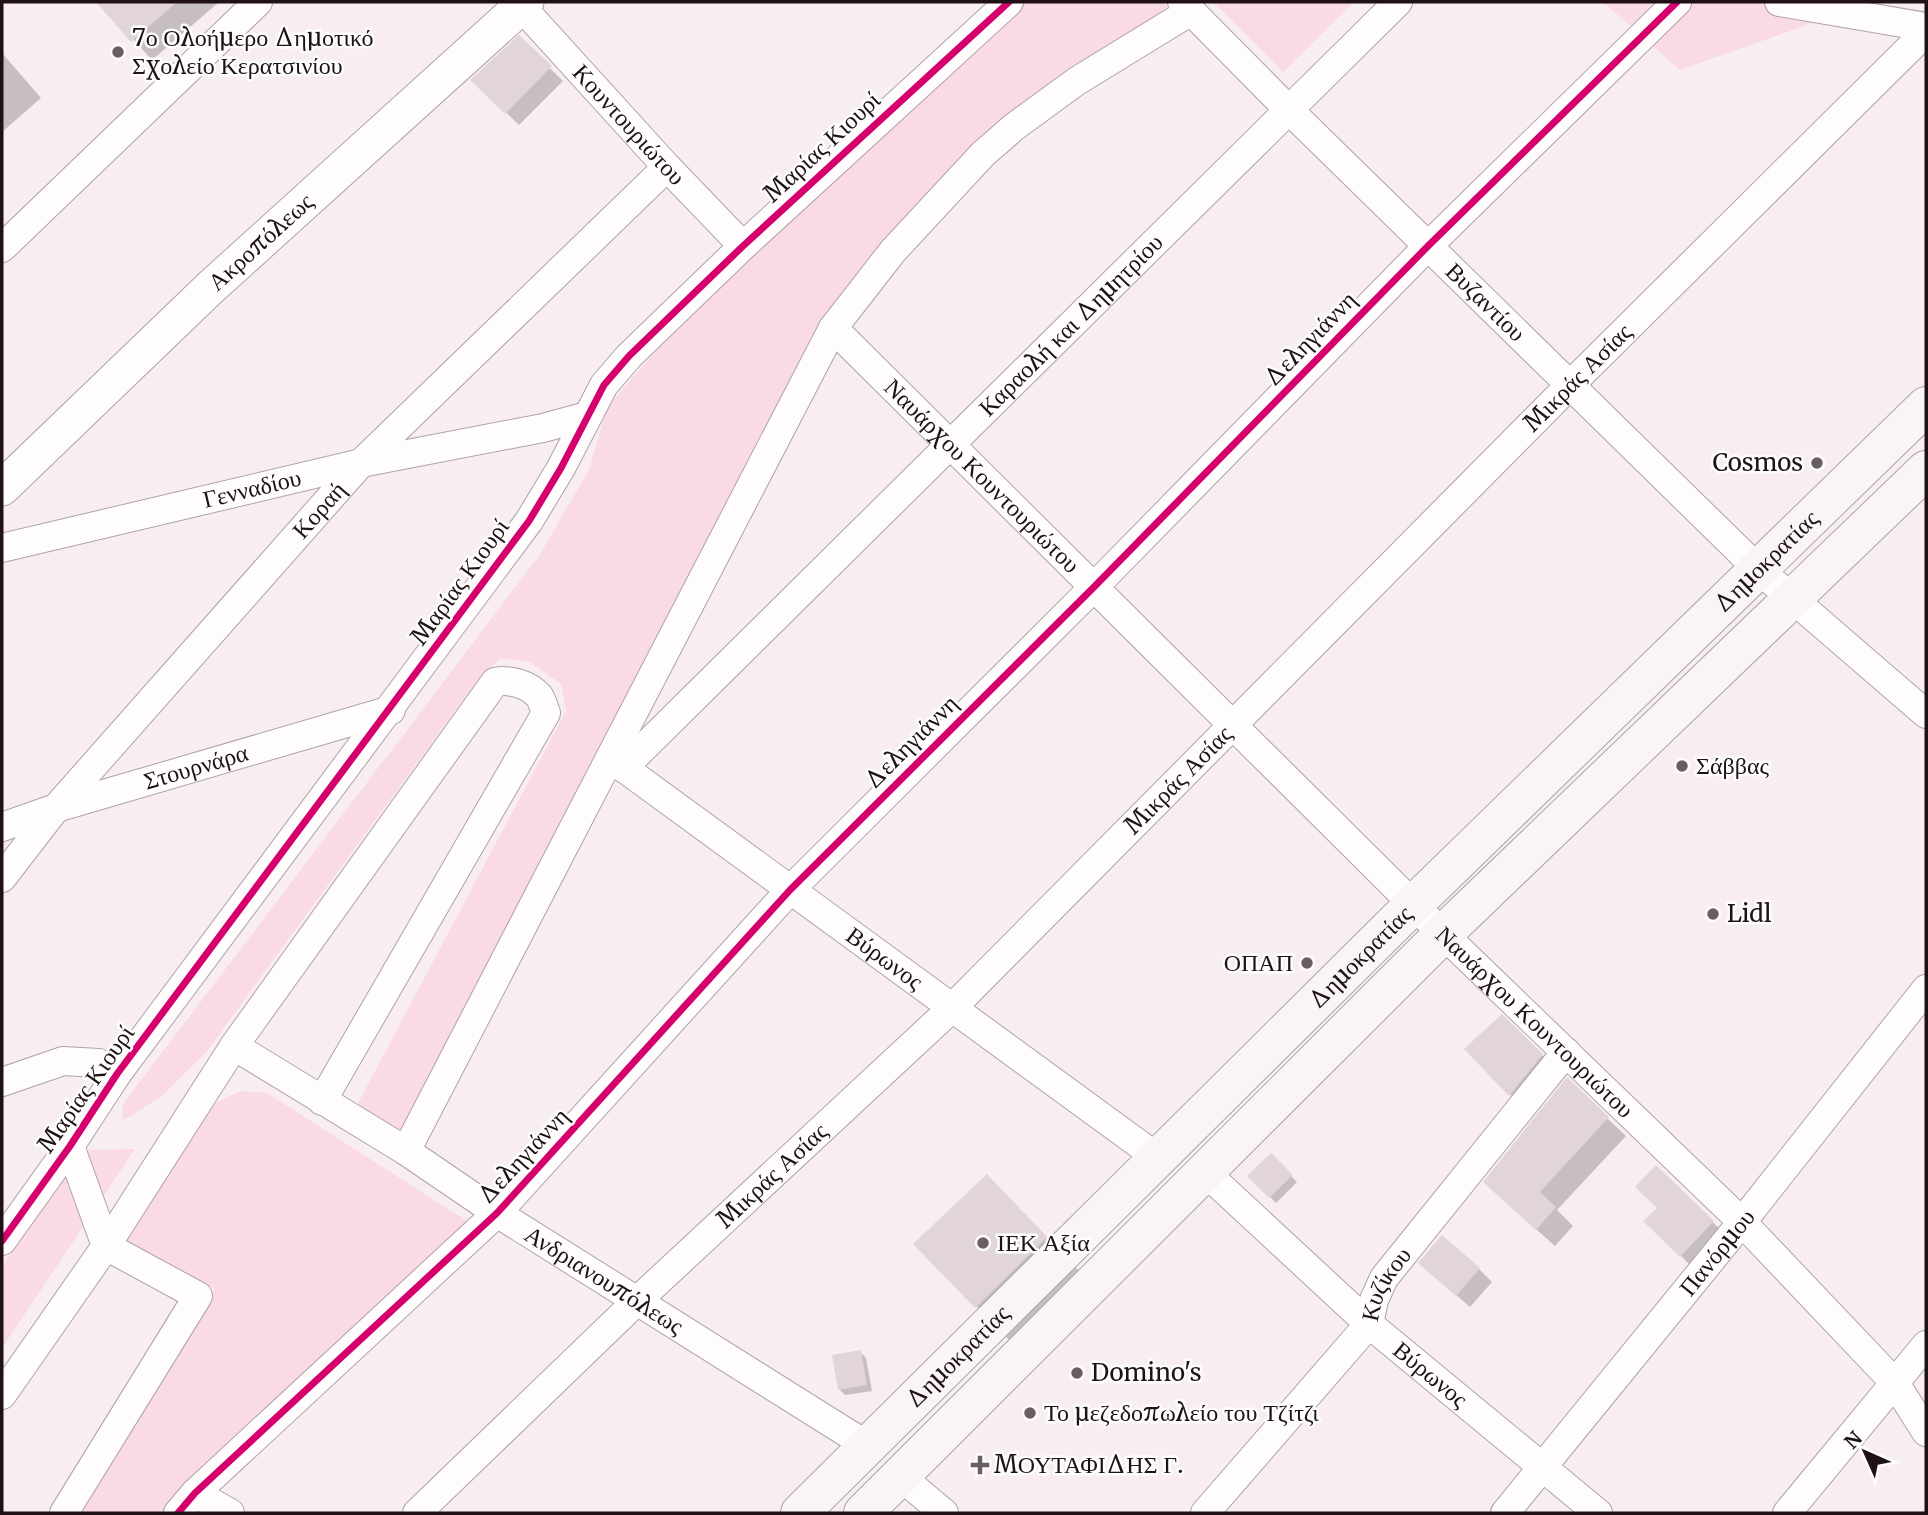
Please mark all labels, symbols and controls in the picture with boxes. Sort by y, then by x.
place label: 7ο Ολοήμερο Δημοτικό Σχολείο Κερατσινίου [132,22,374,81]
marker: 7ο Ολοήμερο Δημοτικό Σχολείο Κερατσινίου [110,44,126,60]
street label: Κουντουριώτου [566,57,692,192]
street label: Μαρίας Κιουρί [757,84,887,209]
street label: Ακροπόλεως [201,186,320,297]
street label: Καραολή και Δημητρίου [972,227,1169,423]
street label: Βυζαντίου [1439,256,1533,348]
street label: Δεληγιάννη [1257,284,1363,393]
street label: Μικράς Ασίας [1517,316,1639,438]
street label: Ναυάρχου Κουντουριώτου [878,372,1087,580]
place label: Cosmos [1712,447,1803,478]
marker: Cosmos [1809,455,1825,471]
street label: Γενναδίου [200,462,304,515]
street label: Κοραή [285,475,353,545]
street label: Δημοκρατίας [1707,503,1825,619]
street label: Μαρίας Κιουρί [403,512,516,651]
street label: Δεληγιάννη [857,688,964,795]
street label: Μικράς Ασίας [1117,718,1239,841]
street label: Στουρνάρα [140,737,252,797]
place label: Σάββας [1696,750,1770,781]
marker: Σάββας [1674,758,1690,774]
street label: Δημοκρατίας [1301,898,1419,1016]
place label: Lidl [1727,898,1771,929]
marker: Lidl [1705,906,1721,922]
street label: Ναυάρχου Κουντουριώτου [1429,919,1641,1124]
street label: Βύρωνος [840,920,930,997]
place label: ΟΠΑΠ [1224,947,1293,978]
marker: ΟΠΑΠ [1299,955,1315,971]
street label: Μαρίας Κιουρί [30,1018,141,1158]
street label: Δεληγιάννη [470,1101,575,1210]
street label: Μικράς Ασίας [710,1115,834,1234]
street label: Πανόρμου [1672,1202,1762,1302]
street label: Ανδριανουπόλεως [519,1218,690,1342]
place label: ΙΕΚ Αξία [997,1227,1090,1258]
marker: ΙΕΚ Αξία [975,1235,991,1251]
street label: Κυζίκου [1354,1240,1418,1324]
street label: Δημοκρατίας [898,1297,1016,1415]
street label: Βύρωνος [1387,1334,1475,1414]
place label: Domino's [1091,1357,1202,1388]
marker: Domino's [1069,1365,1085,1381]
place label: Το μεζεδοπωλείο του Τζίτζι [1044,1397,1319,1428]
marker: Το μεζεδοπωλείο του Τζίτζι [1022,1405,1038,1421]
north arrow [1830,1417,1900,1487]
text: N [1839,1426,1867,1454]
place label: ΜΟΥΤΑΦΙΔΗΣ Γ. [994,1449,1183,1480]
marker: ΜΟΥΤΑΦΙΔΗΣ Γ. [972,1457,988,1473]

